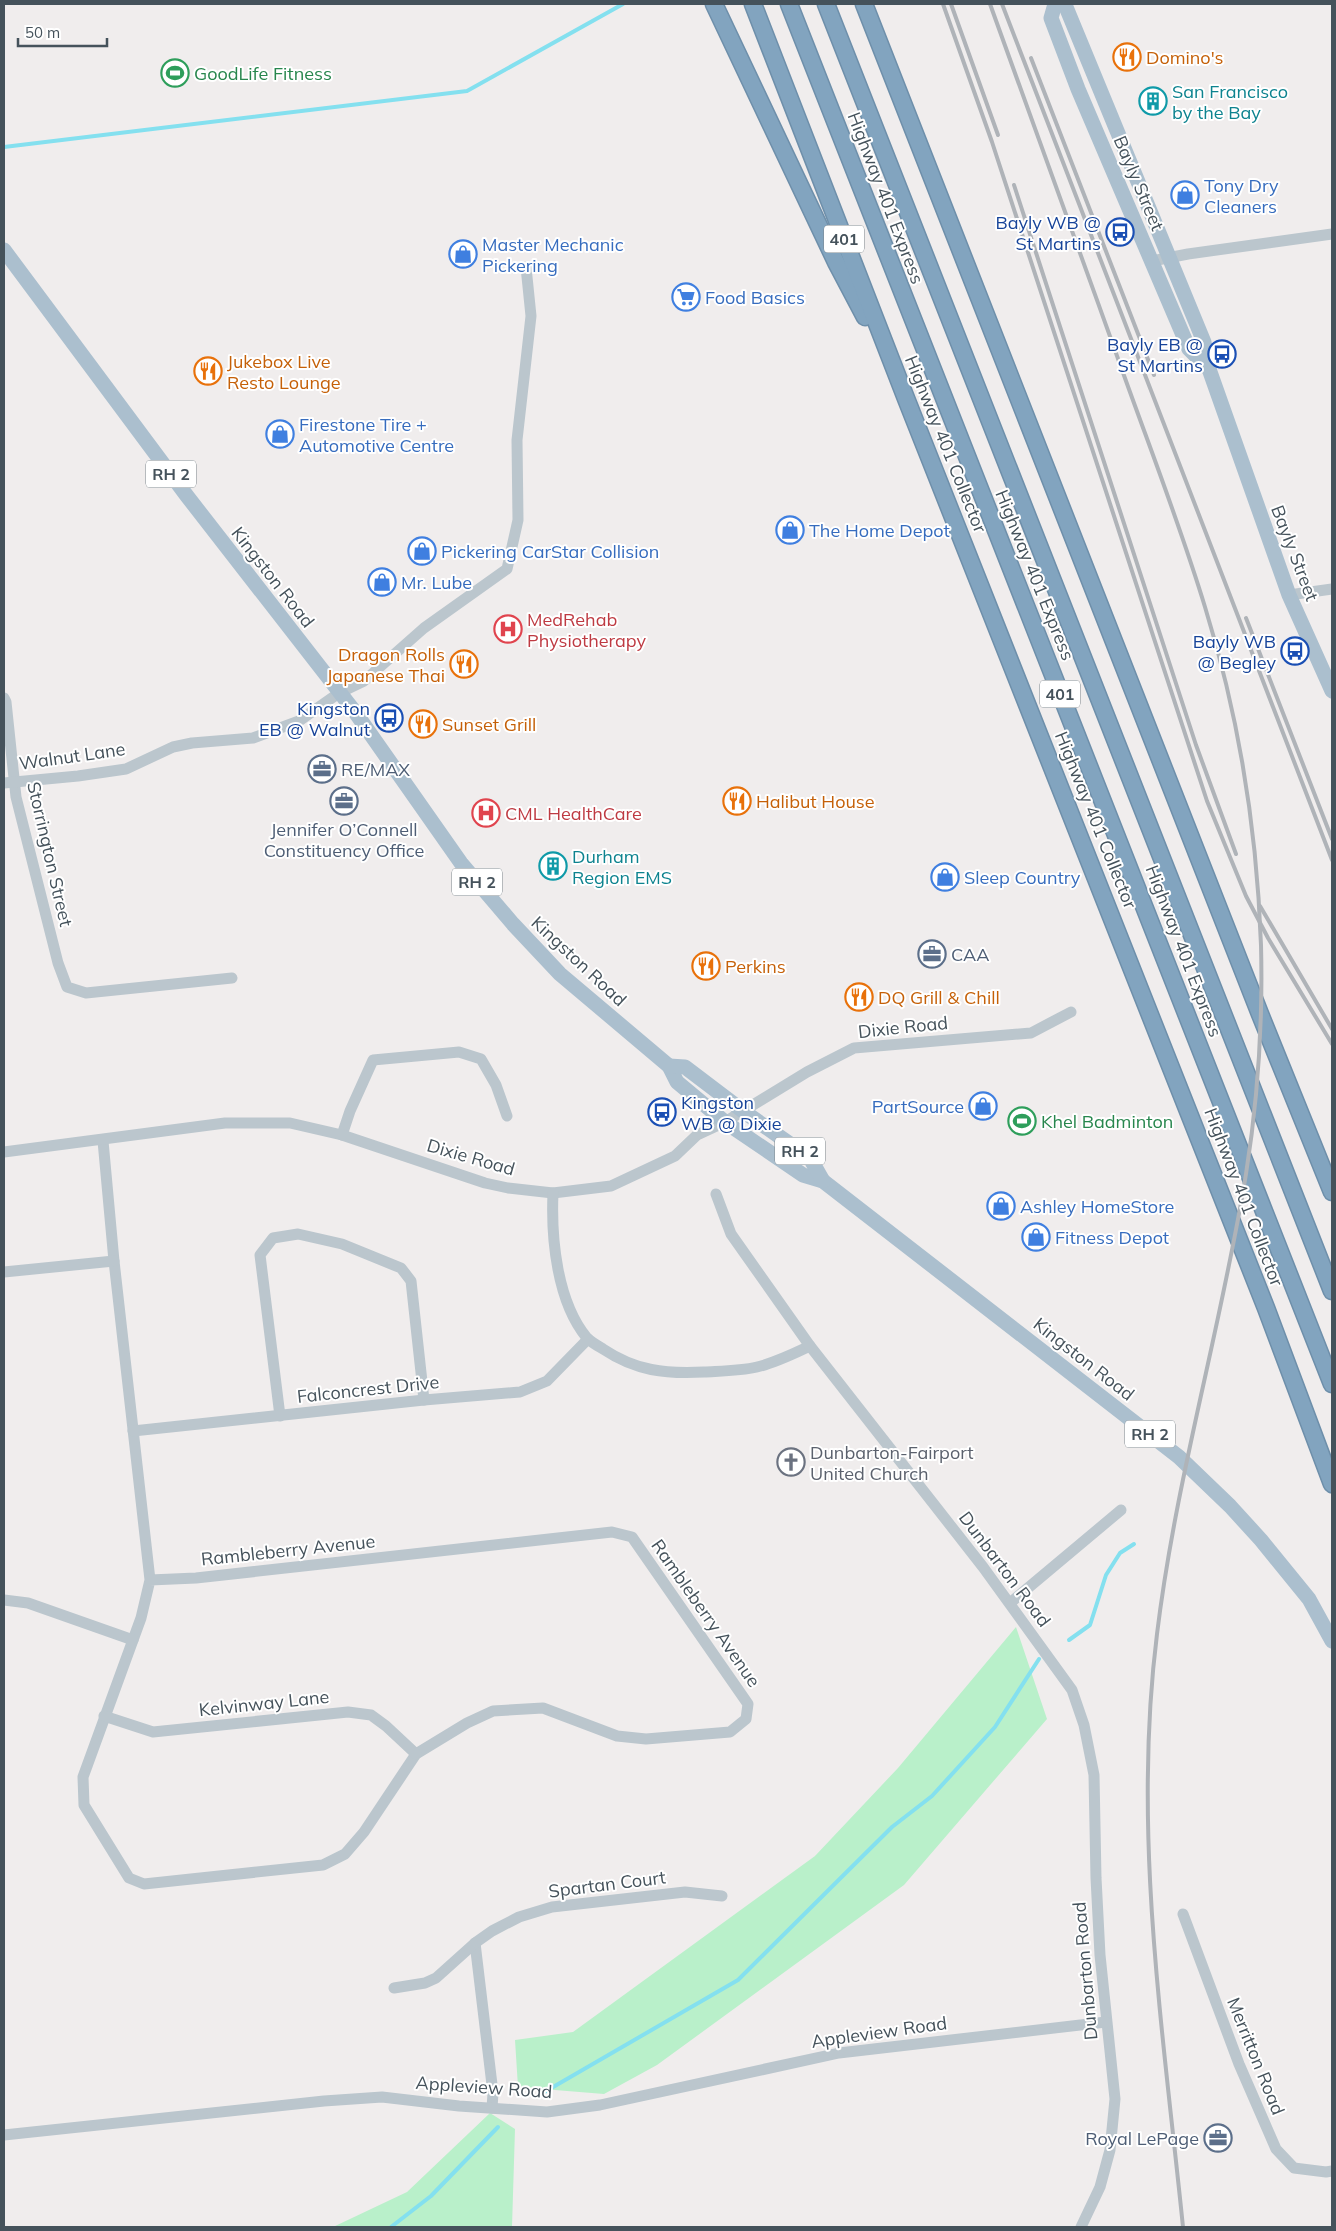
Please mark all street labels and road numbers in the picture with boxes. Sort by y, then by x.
street label: Highway 401 Express [843,109,929,287]
street label: Bayly Street [1109,132,1169,234]
road number: 401 [824,225,864,252]
street label: Highway 401 Collector [900,352,992,536]
road number: RH 2 [146,460,196,488]
street label: Highway 401 Express [990,486,1080,664]
street label: Bayly Street [1266,502,1324,604]
street label: Kingston Road [226,522,320,632]
road number: 401 [1040,681,1080,708]
street label: Highway 401 Collector [1050,728,1142,912]
street label: Walnut Lane [17,737,127,775]
street label: Storrington Street [22,779,78,929]
street label: Highway 401 Express [1141,862,1227,1040]
road number: RH 2 [452,869,502,896]
street label: Kingston Road [527,911,631,1011]
street label: Dixie Road [857,1011,949,1043]
street label: Highway 401 Collector [1199,1105,1289,1290]
street label: Dixie Road [424,1134,518,1180]
road number: RH 2 [775,1138,825,1164]
street label: Kingston Road [1029,1312,1139,1406]
street label: Falconcrest Drive [296,1370,440,1408]
road number: RH 2 [1125,1420,1175,1448]
street label: Dunbarton Road [954,1507,1056,1631]
street label: Rambleberry Avenue [200,1529,376,1571]
street label: Rambleberry Avenue [646,1535,766,1691]
street label: Kelvinway Lane [198,1685,330,1721]
street label: Spartan Court [547,1865,667,1903]
street label: Dunbarton Road [1067,1901,1103,2041]
street label: Merritton Road [1222,1994,1290,2118]
street label: Appleview Road [810,2011,948,2053]
street label: Appleview Road [415,2071,553,2103]

